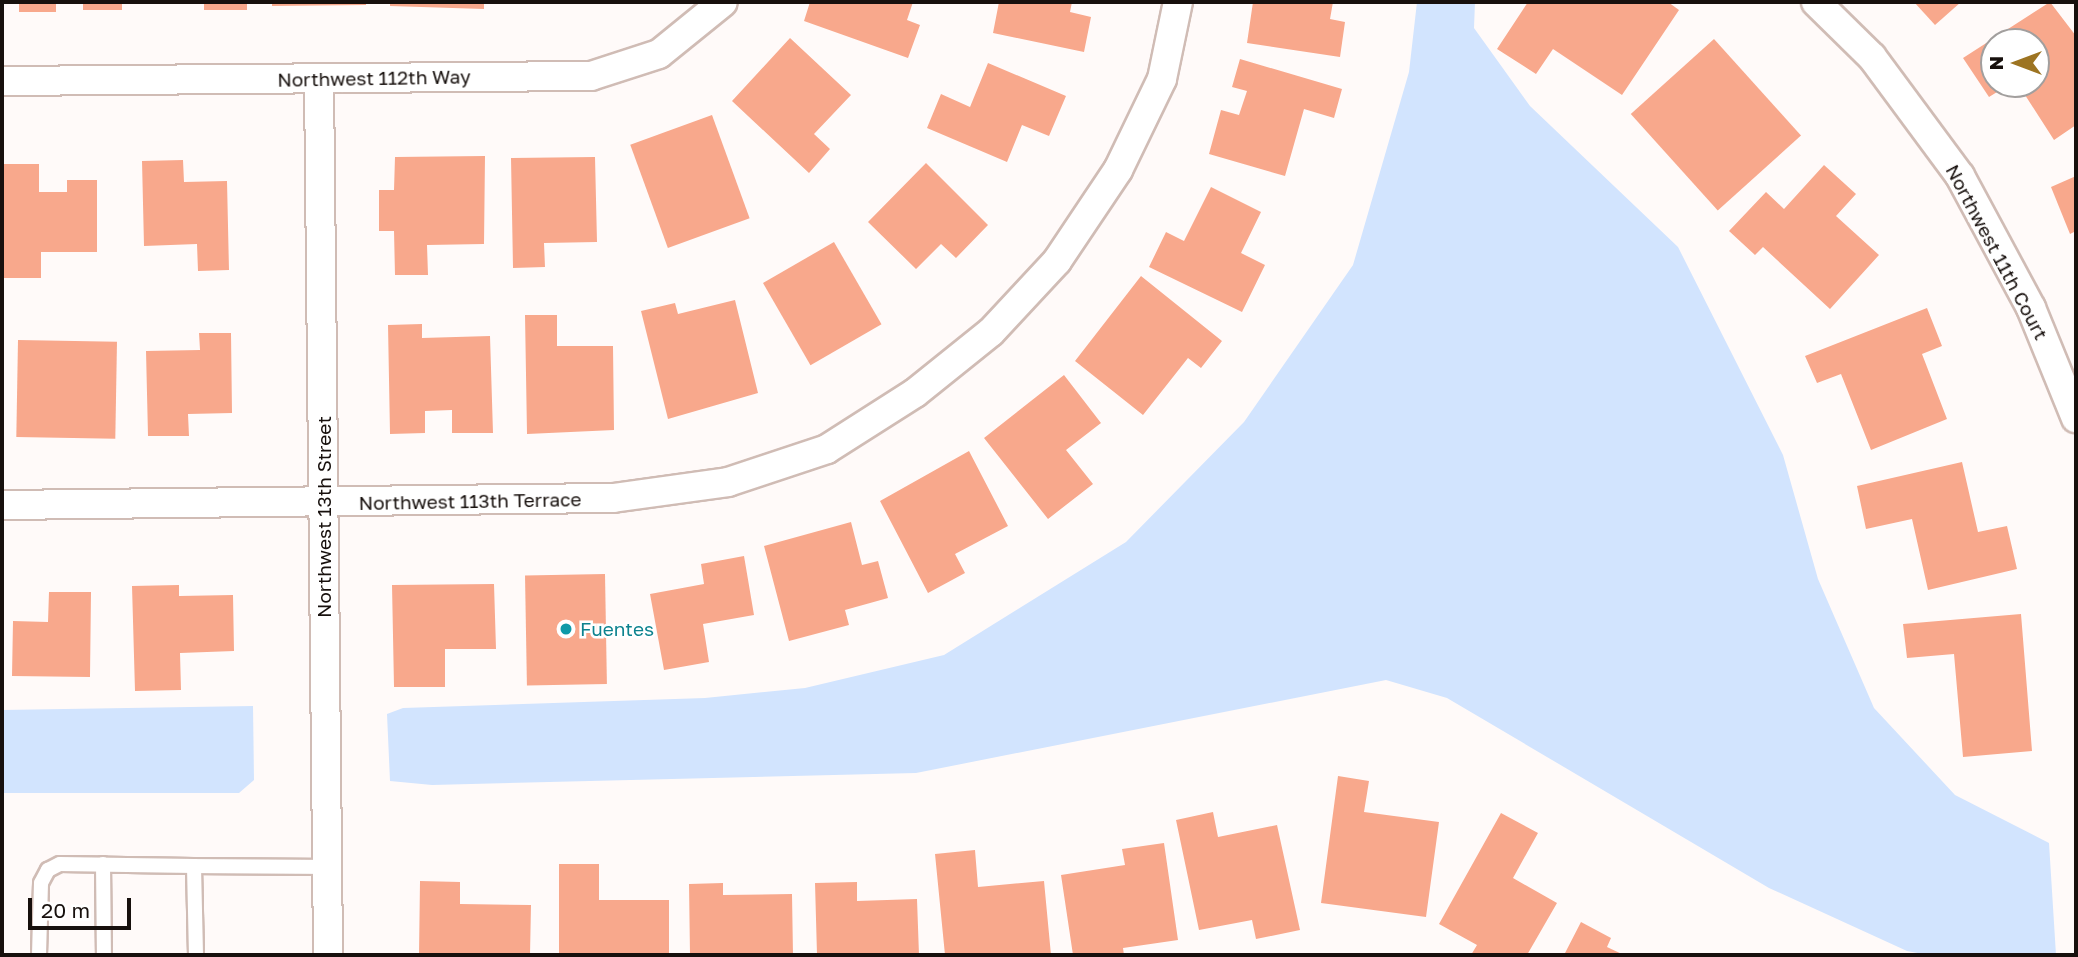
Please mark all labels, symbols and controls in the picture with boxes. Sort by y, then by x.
north arrow [1980,28,2050,98]
text: N [1984,56,2007,70]
street label: Northwest 112th Way [277,65,471,91]
street label: Northwest 11th Court [1941,161,2053,343]
street label: Northwest 13th Street [313,416,335,618]
street label: Northwest 113th Terrace [358,488,582,514]
place label: Fuentes [580,618,654,640]
marker: Fuentes [558,621,574,637]
scale bar [32,884,135,928]
text: 20 m [41,897,90,923]

